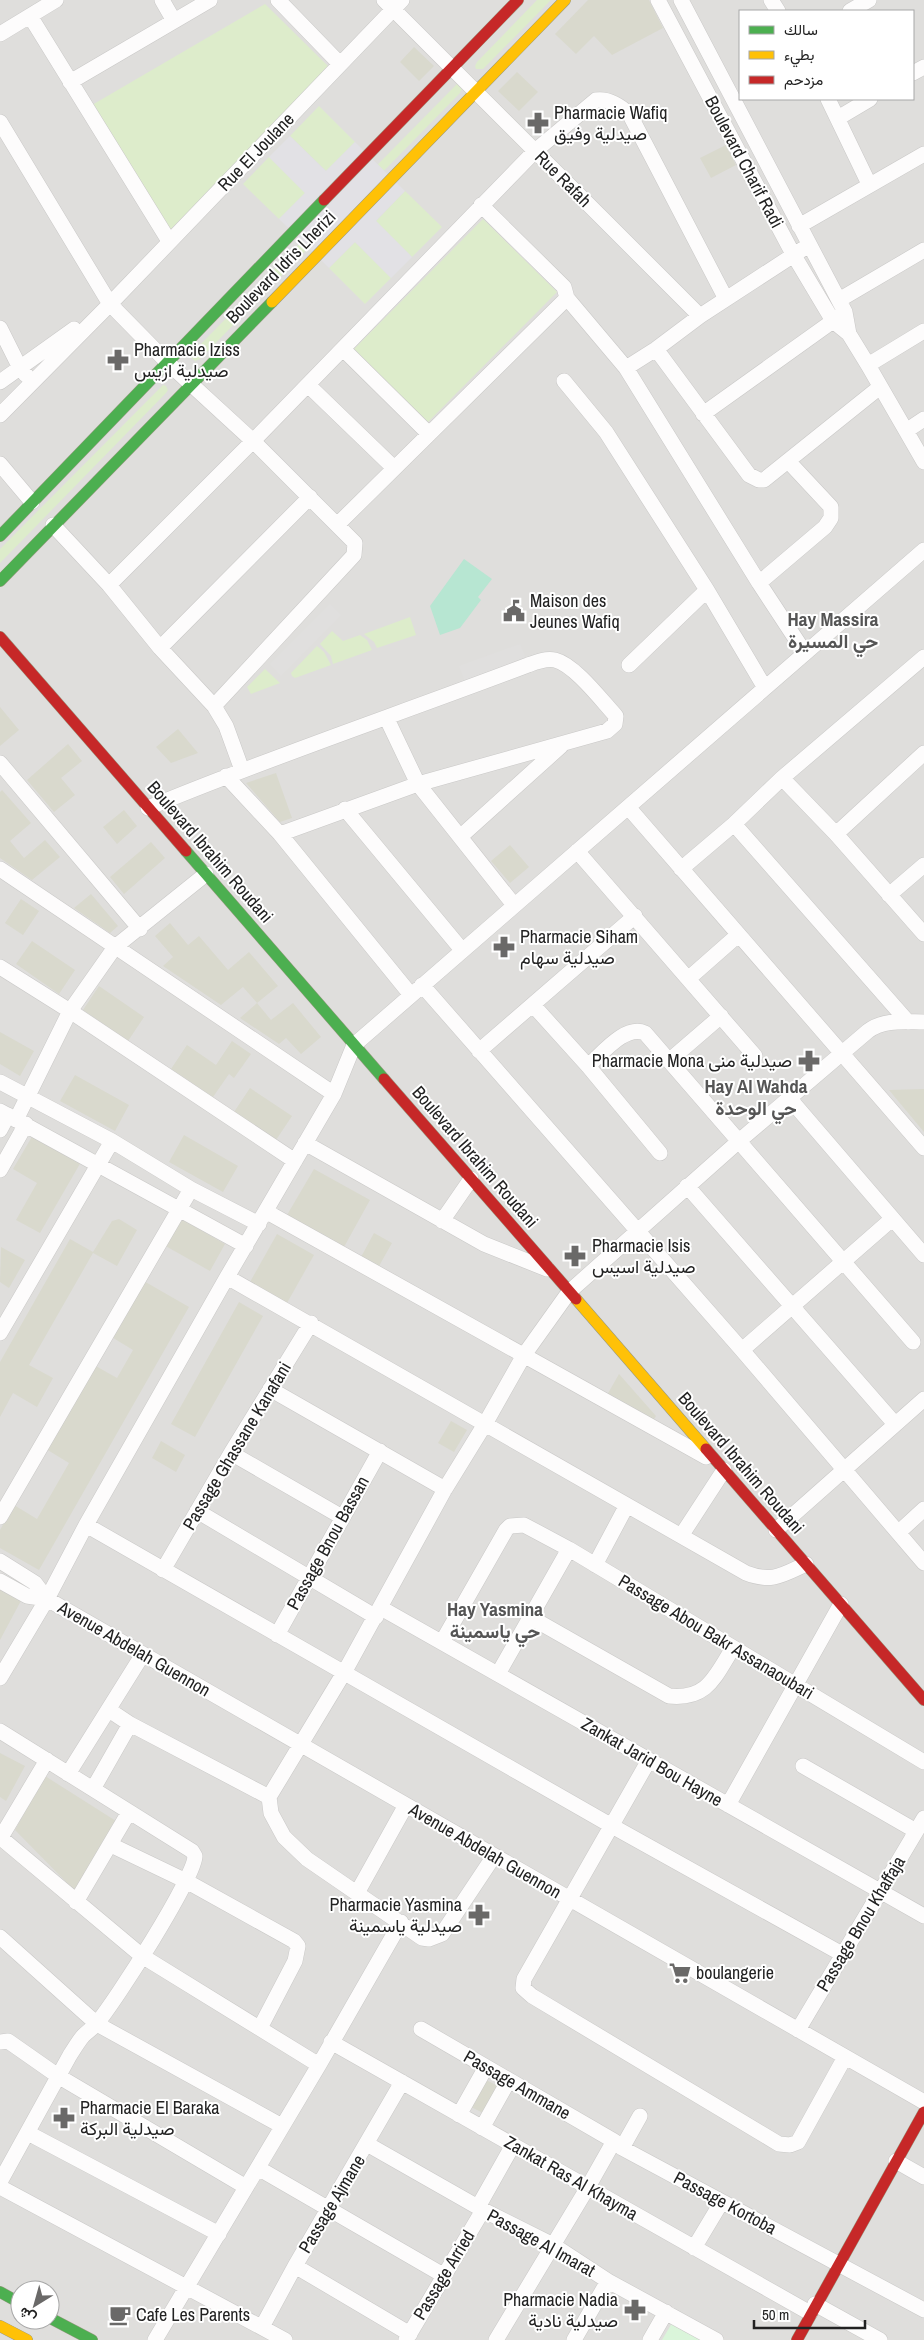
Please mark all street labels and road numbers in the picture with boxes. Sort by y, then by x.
street label: Boulevard Charif Radi [699,91,790,232]
street label: Rue El Joulane [212,107,299,196]
street label: Rue Rafah [530,145,597,212]
street label: Boulevard Idris Lherizi [220,205,341,329]
street label: Boulevard Ibrahim Roudani [142,775,279,928]
street label: Boulevard Ibrahim Roudani [407,1080,544,1233]
street label: Passage Ghassane Kanafani [176,1357,297,1534]
street label: Boulevard Ibrahim Roudani [673,1386,810,1539]
street label: Passage Bnou Bassan [280,1471,375,1614]
street label: Passage Abou Bakr Assanaoubari [614,1568,819,1705]
street label: Avenue Abdelah Guennon [53,1594,215,1702]
street label: Zankat Jarid Bou Hayne [577,1711,727,1812]
street label: Avenue Abdelah Guennon [404,1796,566,1904]
street label: Passage Bnou Khaffaja [810,1851,911,1996]
street label: Passage Ammane [459,2044,575,2125]
street label: Zankat Ras Al Khayma [500,2129,643,2226]
street label: Passage Ajmane [292,2150,371,2258]
street label: Passage Kortoba [669,2165,781,2240]
street label: Passage Al Imarat [483,2203,600,2283]
street label: Passage Arried [407,2225,480,2324]

